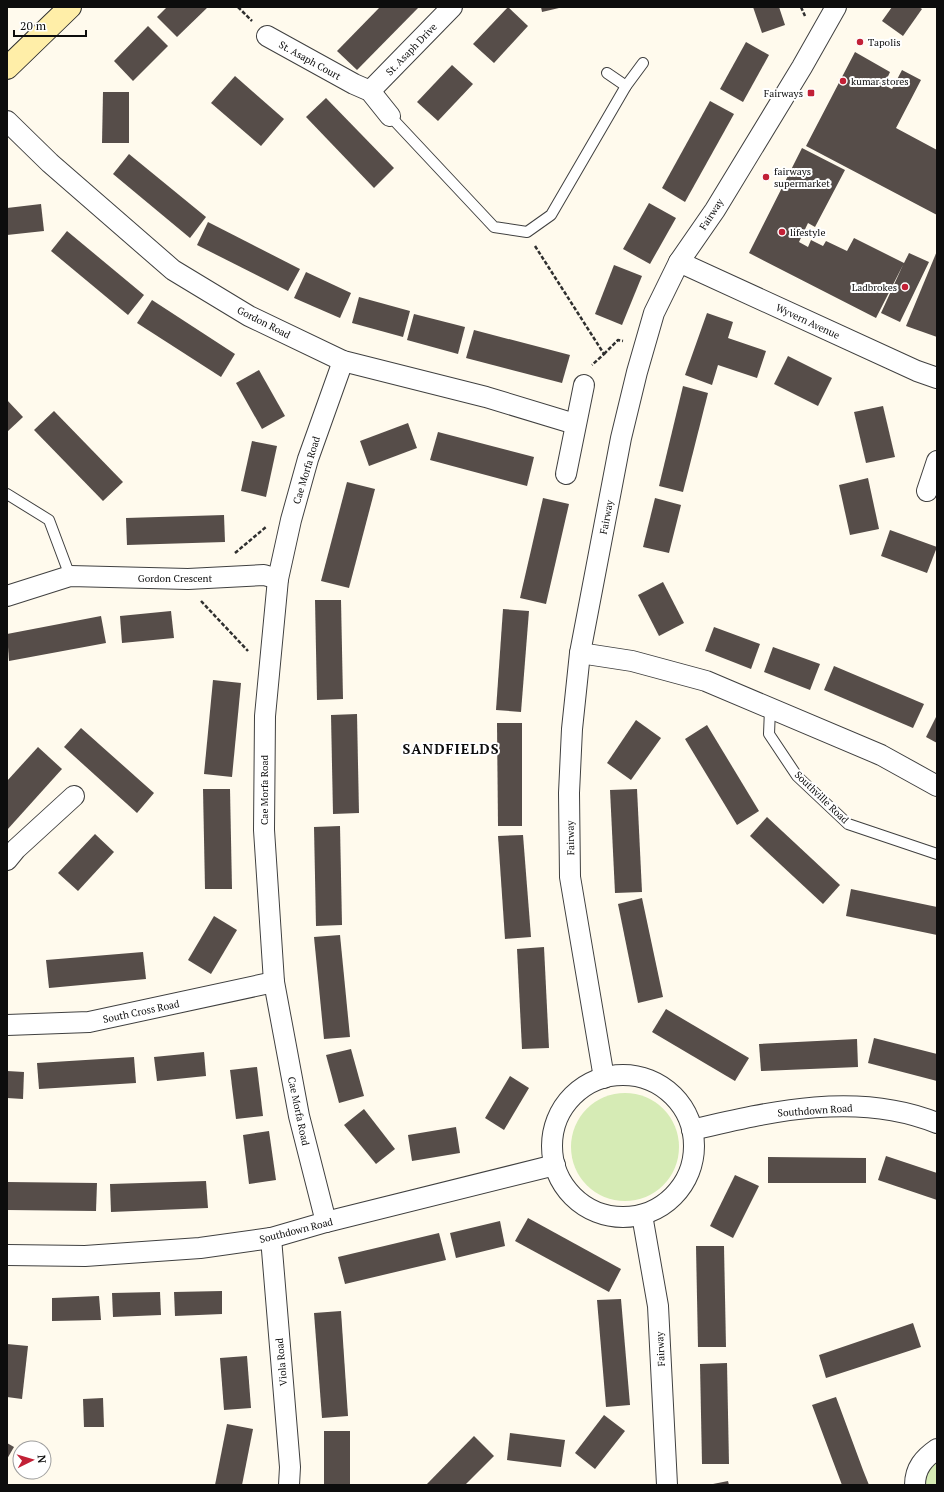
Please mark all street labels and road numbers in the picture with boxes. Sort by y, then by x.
street label: St. Asaph Drive [383,20,440,78]
street label: St. Asaph Court [276,38,343,83]
street label: Fairway [696,195,727,232]
street label: Wyvern Avenue [774,301,842,342]
street label: Gordon Road [235,303,293,342]
street label: Cae Morfa Road [290,434,323,506]
street label: Fairway [597,498,616,535]
street label: Gordon Crescent [138,572,213,585]
street label: Cae Morfa Road [258,754,271,825]
street label: Southville Road [792,768,852,827]
street label: Fairway [564,820,577,856]
street label: South Cross Road [102,997,181,1026]
street label: Cae Morfa Road [285,1075,312,1147]
street label: Southdown Road [777,1101,853,1120]
street label: Southdown Road [258,1215,335,1246]
street label: Fairway [653,1330,668,1367]
street label: Viola Road [273,1337,290,1387]

